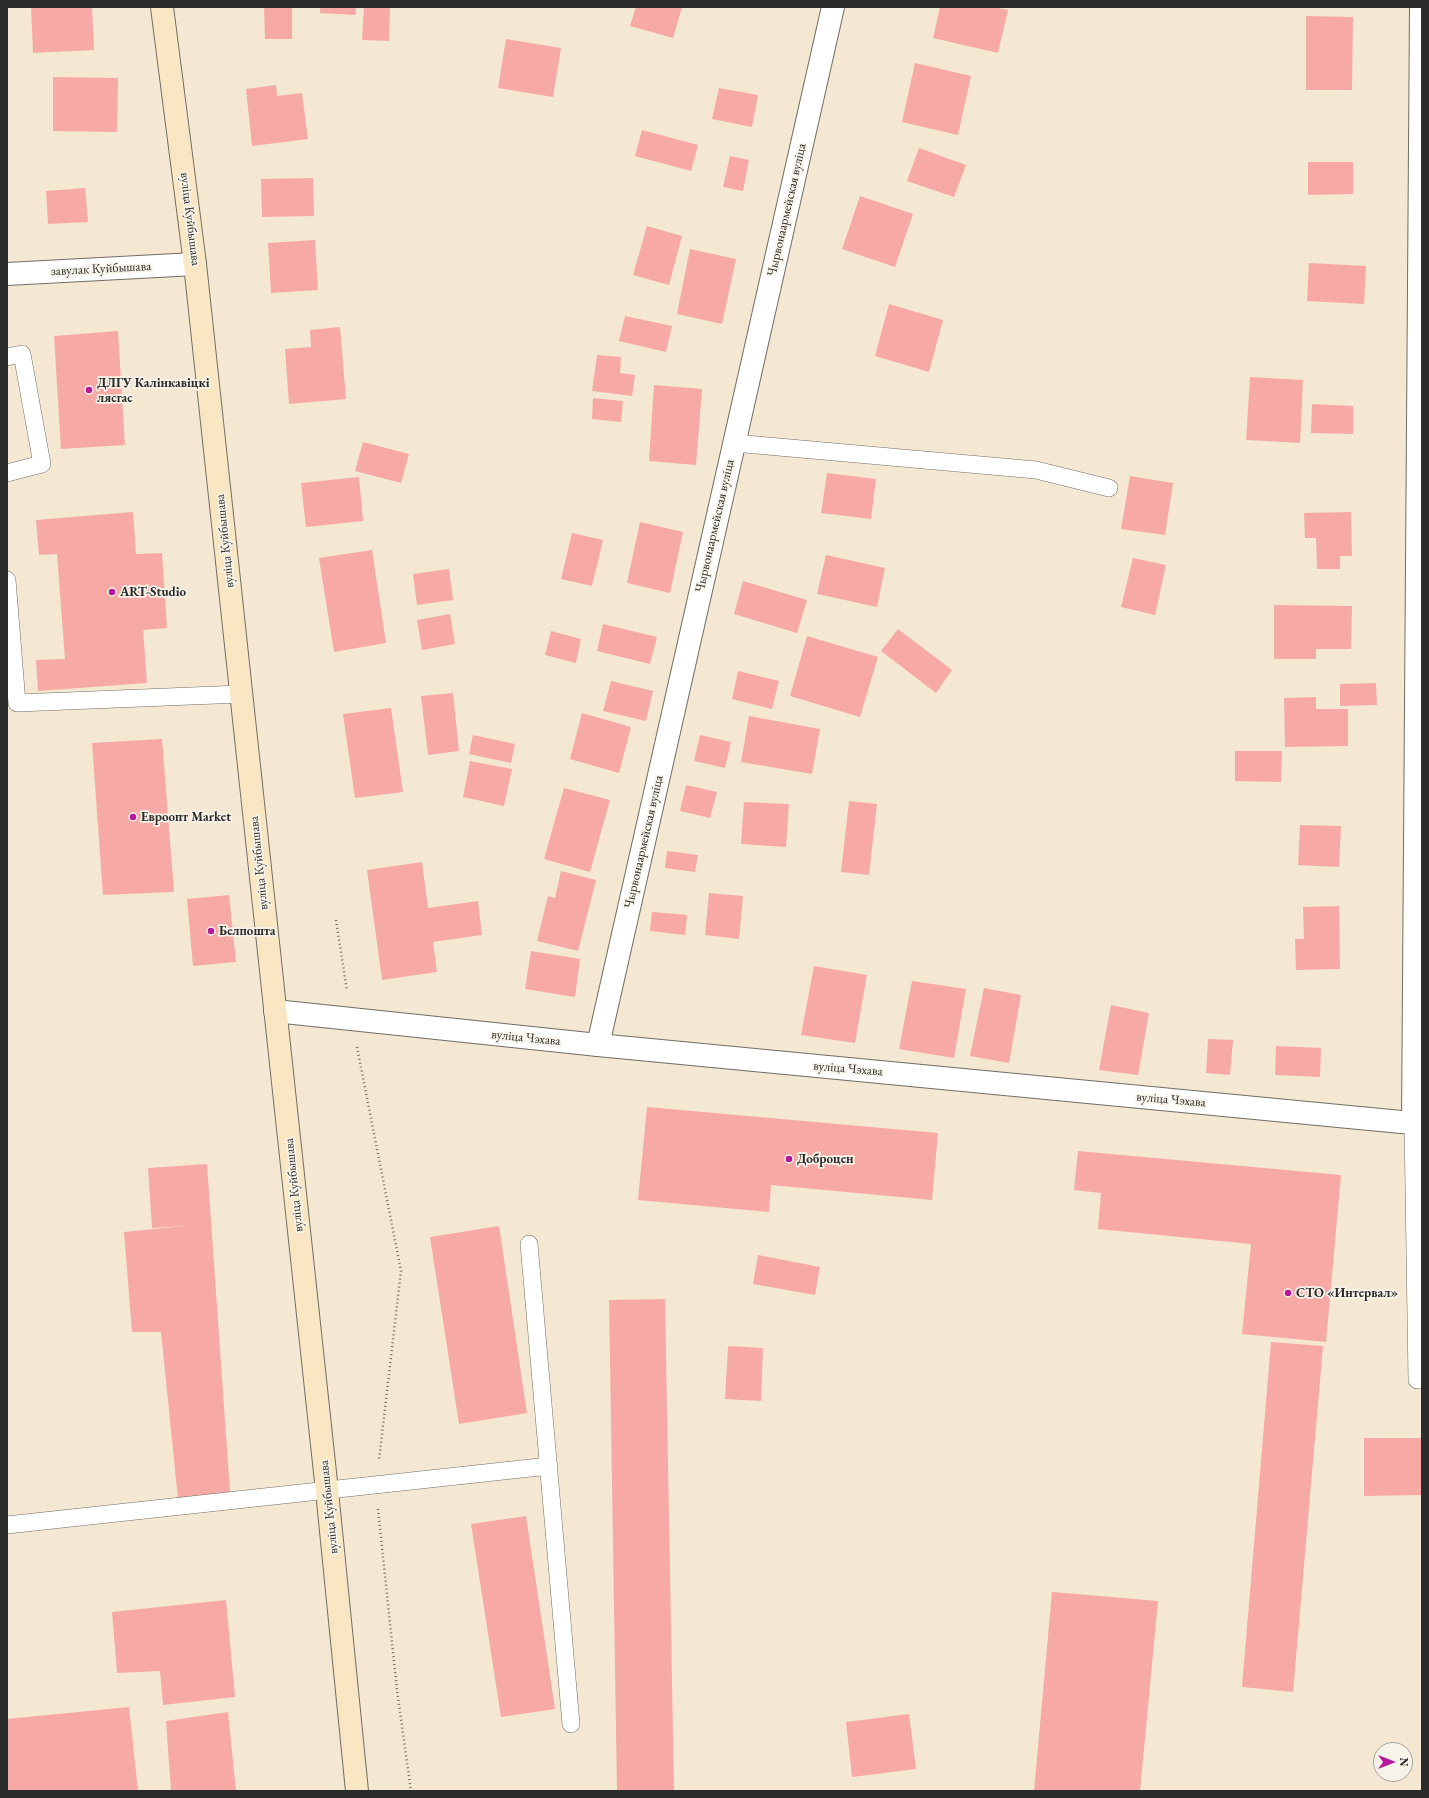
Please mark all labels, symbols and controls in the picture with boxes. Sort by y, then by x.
street label: Чырвонаармейская вуліца [764,142,810,278]
street label: вуліца Куйбышава [177,171,203,267]
street label: завулак Куйбышава [50,259,152,279]
place label: ДЛГУ Калінкавіцкі лясгас [97,375,209,406]
marker: ДЛГУ Калінкавіцкі лясгас [84,385,94,395]
street label: Чырвонаармейская вуліца [692,458,738,594]
street label: вуліца Куйбышава [212,493,238,589]
place label: ART-Studio [120,584,186,600]
marker: ART-Studio [107,587,117,597]
street label: Чырвонаармейская вуліца [621,774,667,910]
place label: Евроопт Market [141,809,231,825]
marker: Евроопт Market [128,812,138,822]
street label: вуліца Куйбышава [246,815,272,911]
place label: Белпошта [219,923,275,939]
marker: Белпошта [206,926,216,936]
street label: вуліца Чэхава [491,1027,561,1049]
street label: вуліца Чэхава [813,1058,883,1080]
street label: вуліца Чэхава [1136,1089,1206,1111]
street label: вуліца Куйбышава [281,1137,307,1233]
place label: Доброцен [797,1151,854,1167]
marker: Доброцен [784,1154,794,1164]
place label: СТО «Интервал» [1296,1285,1398,1301]
marker: СТО «Интервал» [1283,1288,1293,1298]
street label: вуліца Куйбышава [316,1459,342,1555]
north arrow [1373,1742,1413,1782]
text: N [1397,1758,1411,1766]

